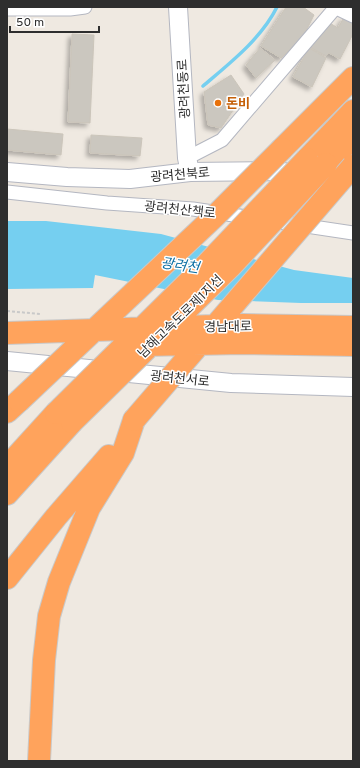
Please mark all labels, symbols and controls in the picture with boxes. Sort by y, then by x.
scale bar [10,8,99,34]
text: 50 m [16,15,44,31]
street label: 광려천동로 [174,59,195,119]
place label: 돈비 [226,97,250,113]
marker: 돈비 [213,98,223,108]
street label: 광려천북로 [150,164,211,187]
street label: 광려천산책로 [143,198,216,223]
water label: 광려천 [159,255,201,278]
street label: 남해고속도로제1지선 [135,273,227,362]
street label: 경남대로 [204,320,252,336]
street label: 광려천서로 [149,368,211,391]

